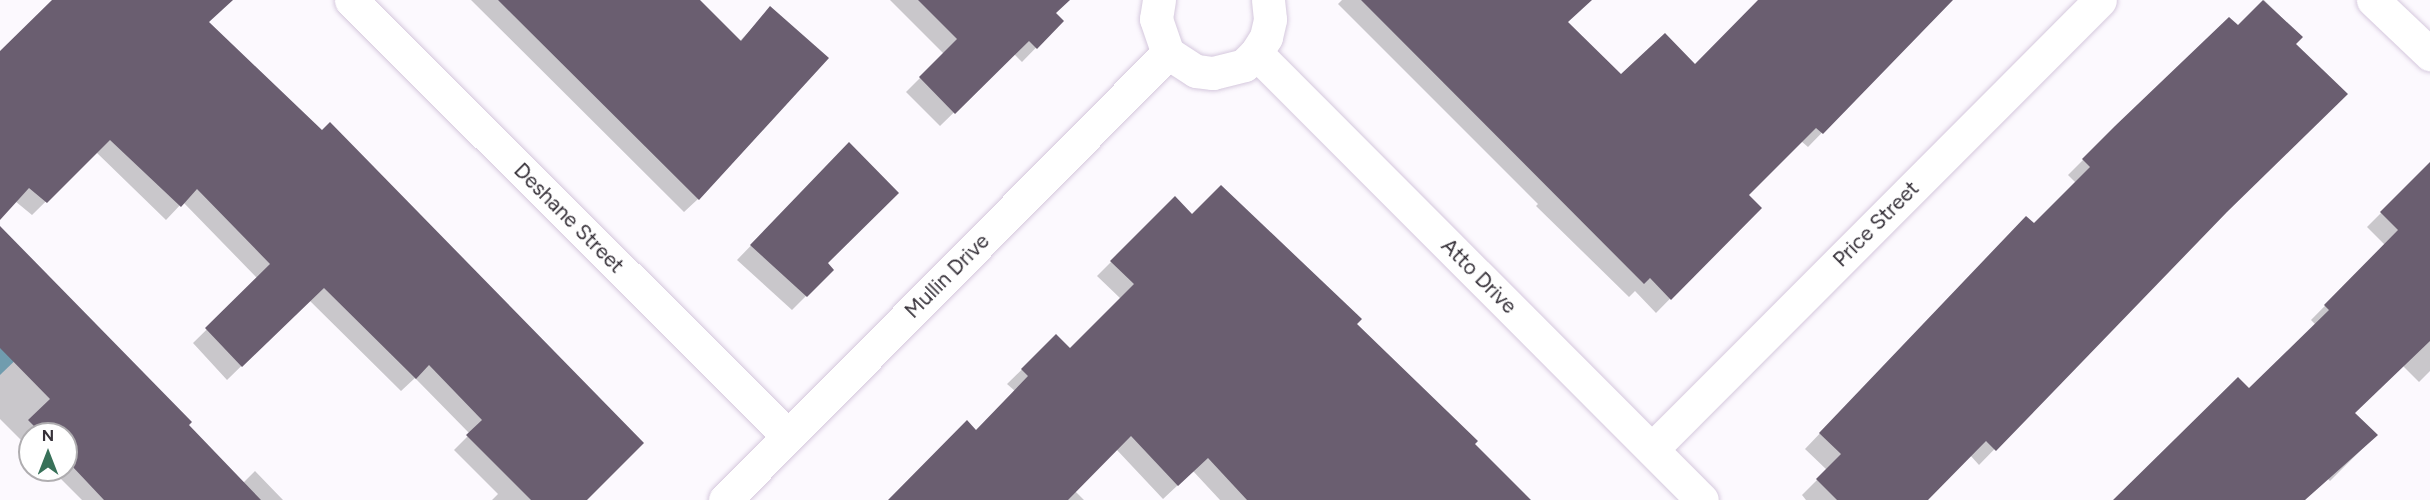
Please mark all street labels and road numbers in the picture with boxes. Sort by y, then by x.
street label: Deshane Street [509,158,629,278]
street label: Price Street [1828,176,1924,272]
street label: Mullin Drive [900,229,994,323]
street label: Atto Drive [1436,233,1522,319]

